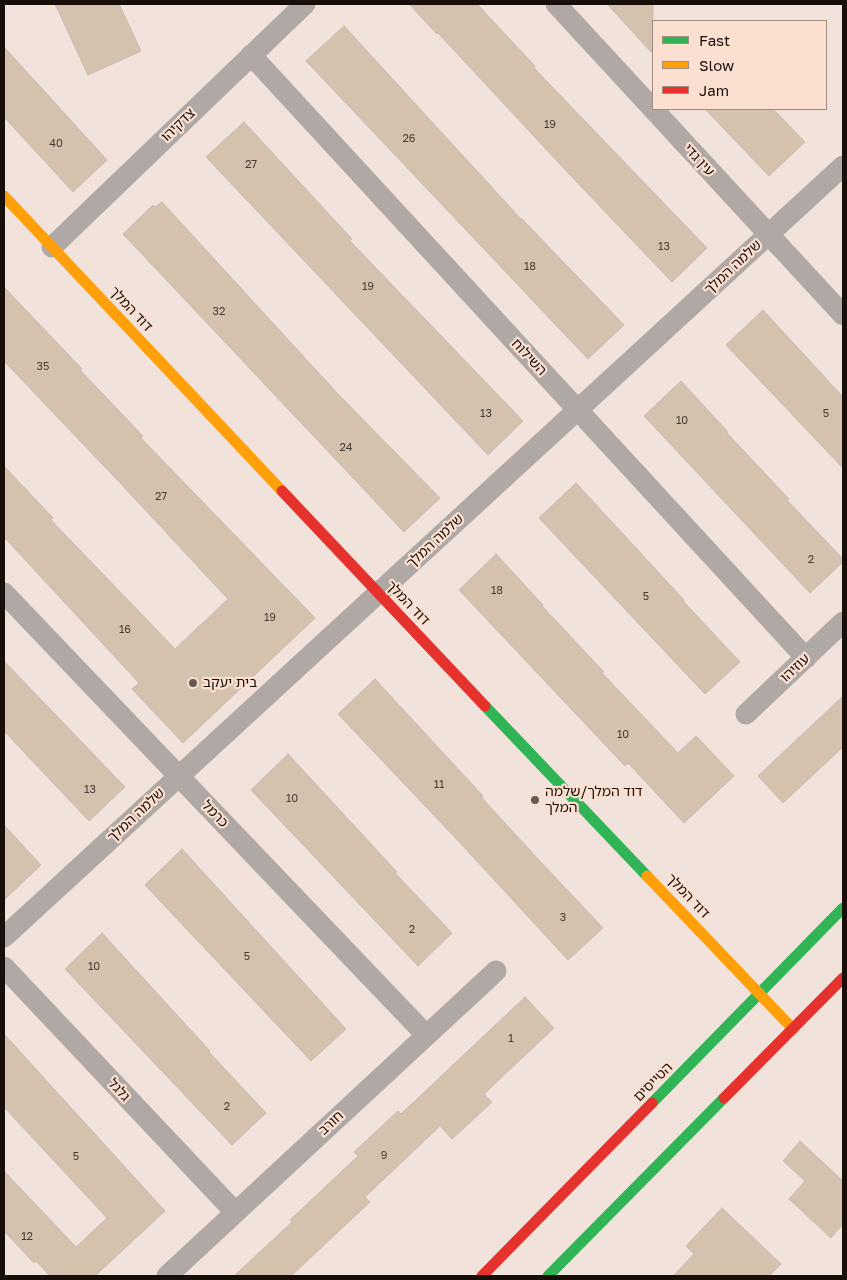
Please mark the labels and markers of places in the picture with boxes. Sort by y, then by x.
place label: בית יעקב [203,675,257,691]
marker: בית יעקב [187,677,199,689]
place label: דוד המלך/שלמה המלך [545,784,643,816]
marker: דוד המלך/שלמה המלך [529,794,541,806]

